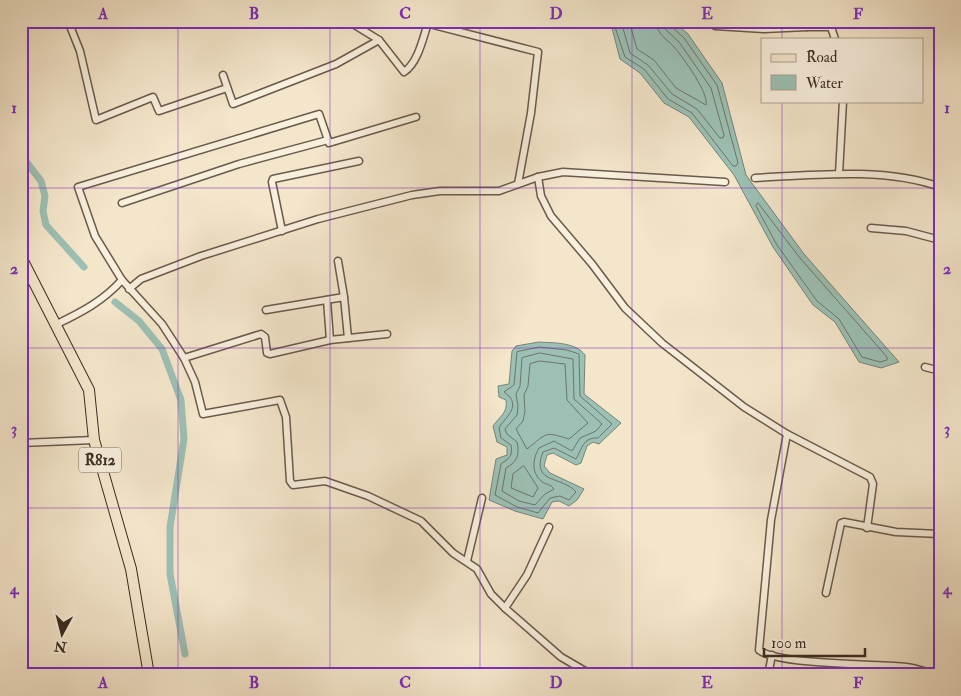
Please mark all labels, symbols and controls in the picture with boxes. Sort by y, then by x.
text: A [97,4,109,24]
text: B [249,4,259,24]
text: C [399,4,411,24]
text: D [549,4,563,24]
text: E [701,4,713,24]
text: F [853,4,863,24]
legend [761,38,924,102]
text: Road [806,48,838,67]
text: Water [805,74,843,93]
text: 1 [11,98,17,118]
text: 1 [944,98,950,118]
text: 2 [10,259,18,279]
text: 2 [943,259,951,279]
text: 3 [11,419,17,439]
text: 3 [944,419,950,439]
road number: R812 [79,448,121,472]
text: 4 [9,579,20,599]
text: 4 [942,579,953,599]
north arrow [38,608,88,658]
scale bar [764,626,865,658]
text: 100 m [771,634,807,653]
text: N [53,637,69,656]
text: A [97,673,109,693]
text: B [249,673,259,693]
text: C [399,673,411,693]
text: D [549,673,563,693]
text: E [701,673,713,693]
text: F [853,673,863,693]

